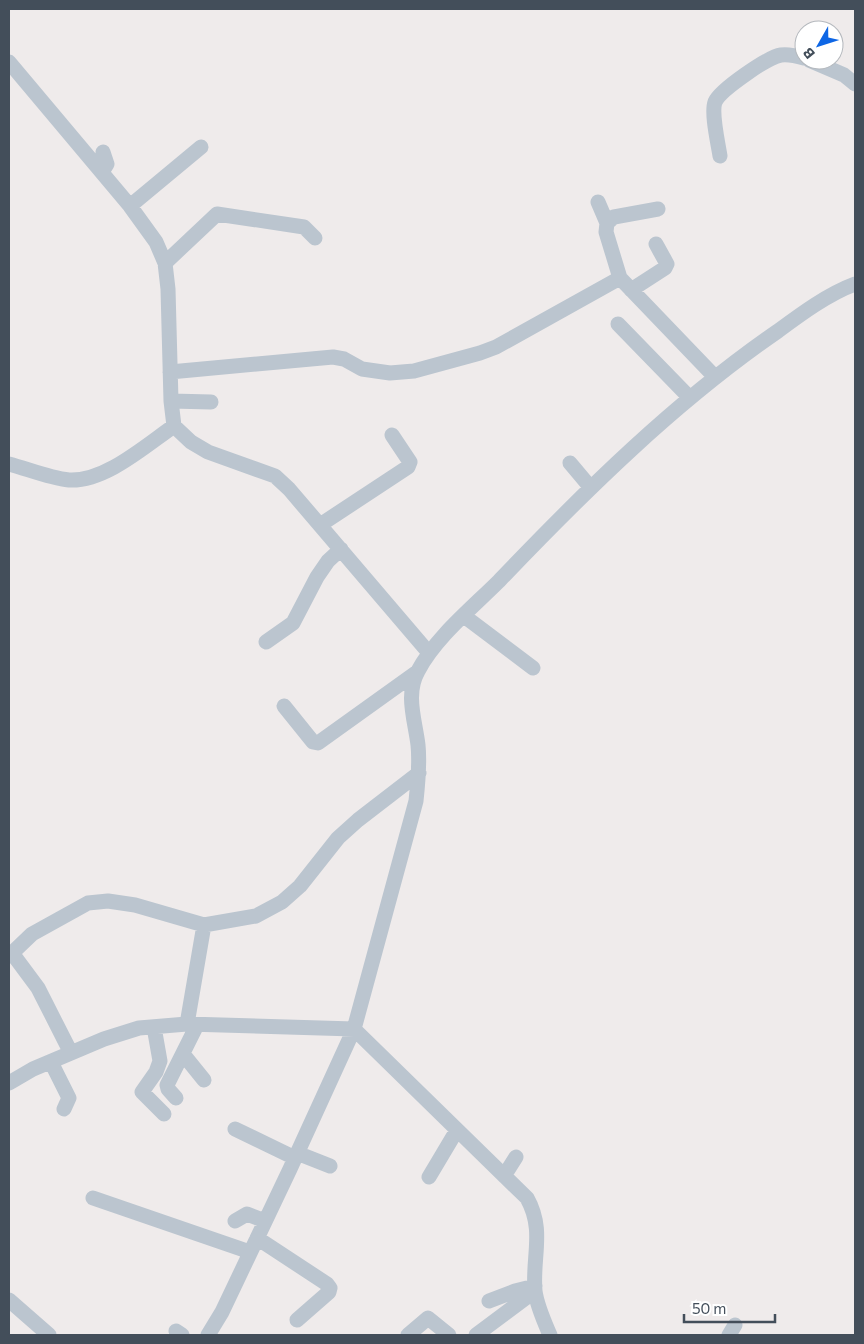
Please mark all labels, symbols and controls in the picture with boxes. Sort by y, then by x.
north arrow [794,20,844,70]
text: B [799,45,818,62]
scale bar [684,1292,775,1324]
text: 50 m [692,1299,726,1317]

